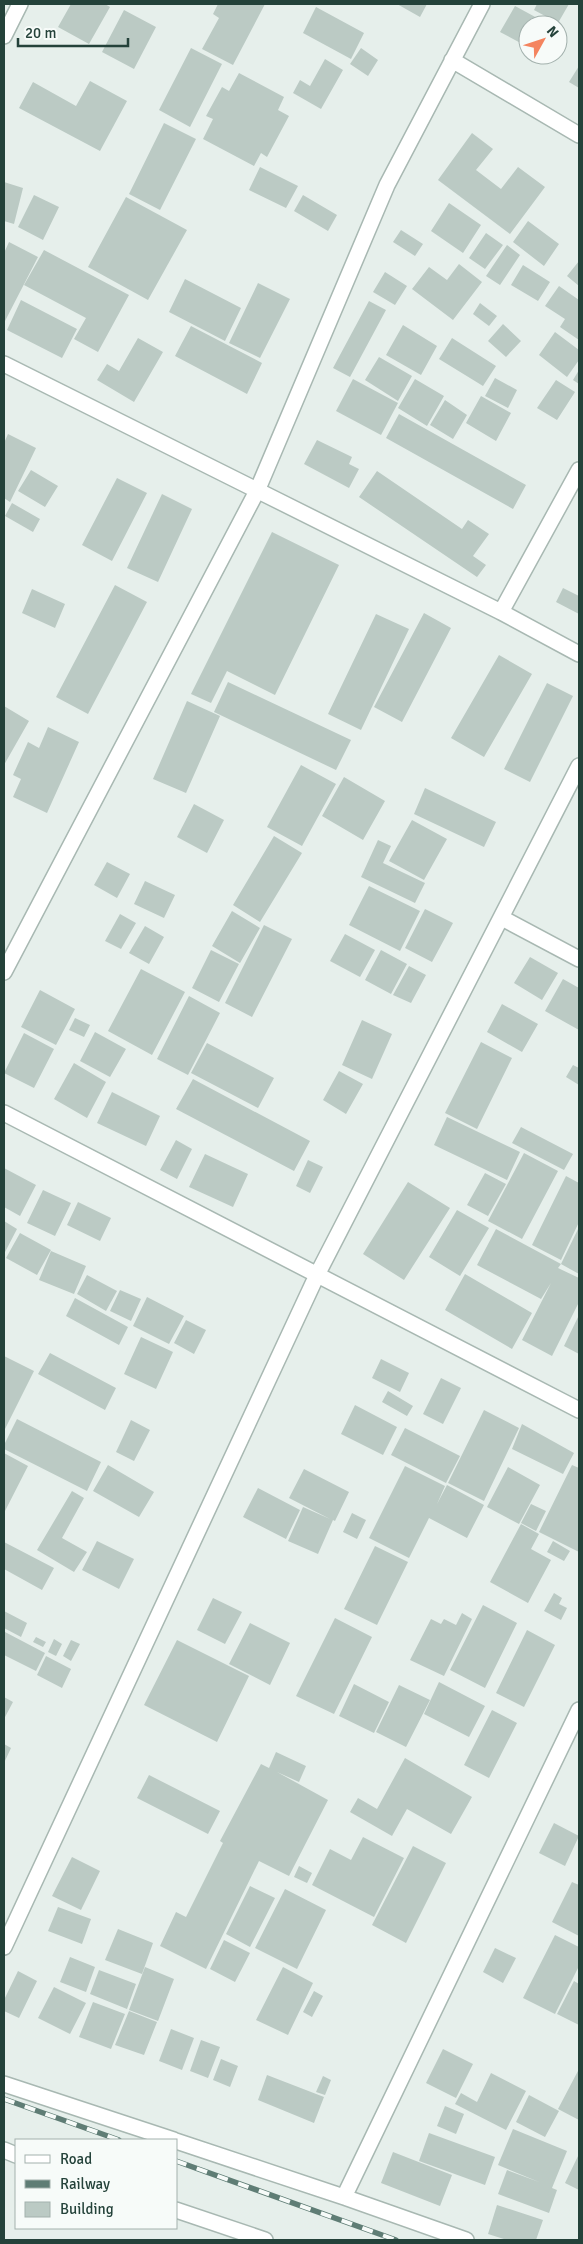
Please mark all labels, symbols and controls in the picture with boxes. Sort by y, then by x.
scale bar [18,15,128,47]
north arrow [518,15,568,65]
text: N [543,23,562,41]
text: 20 m [25,24,56,42]
legend [15,2139,178,2229]
text: Road [60,2150,92,2168]
text: Railway [60,2175,110,2193]
text: Building [60,2200,114,2218]

